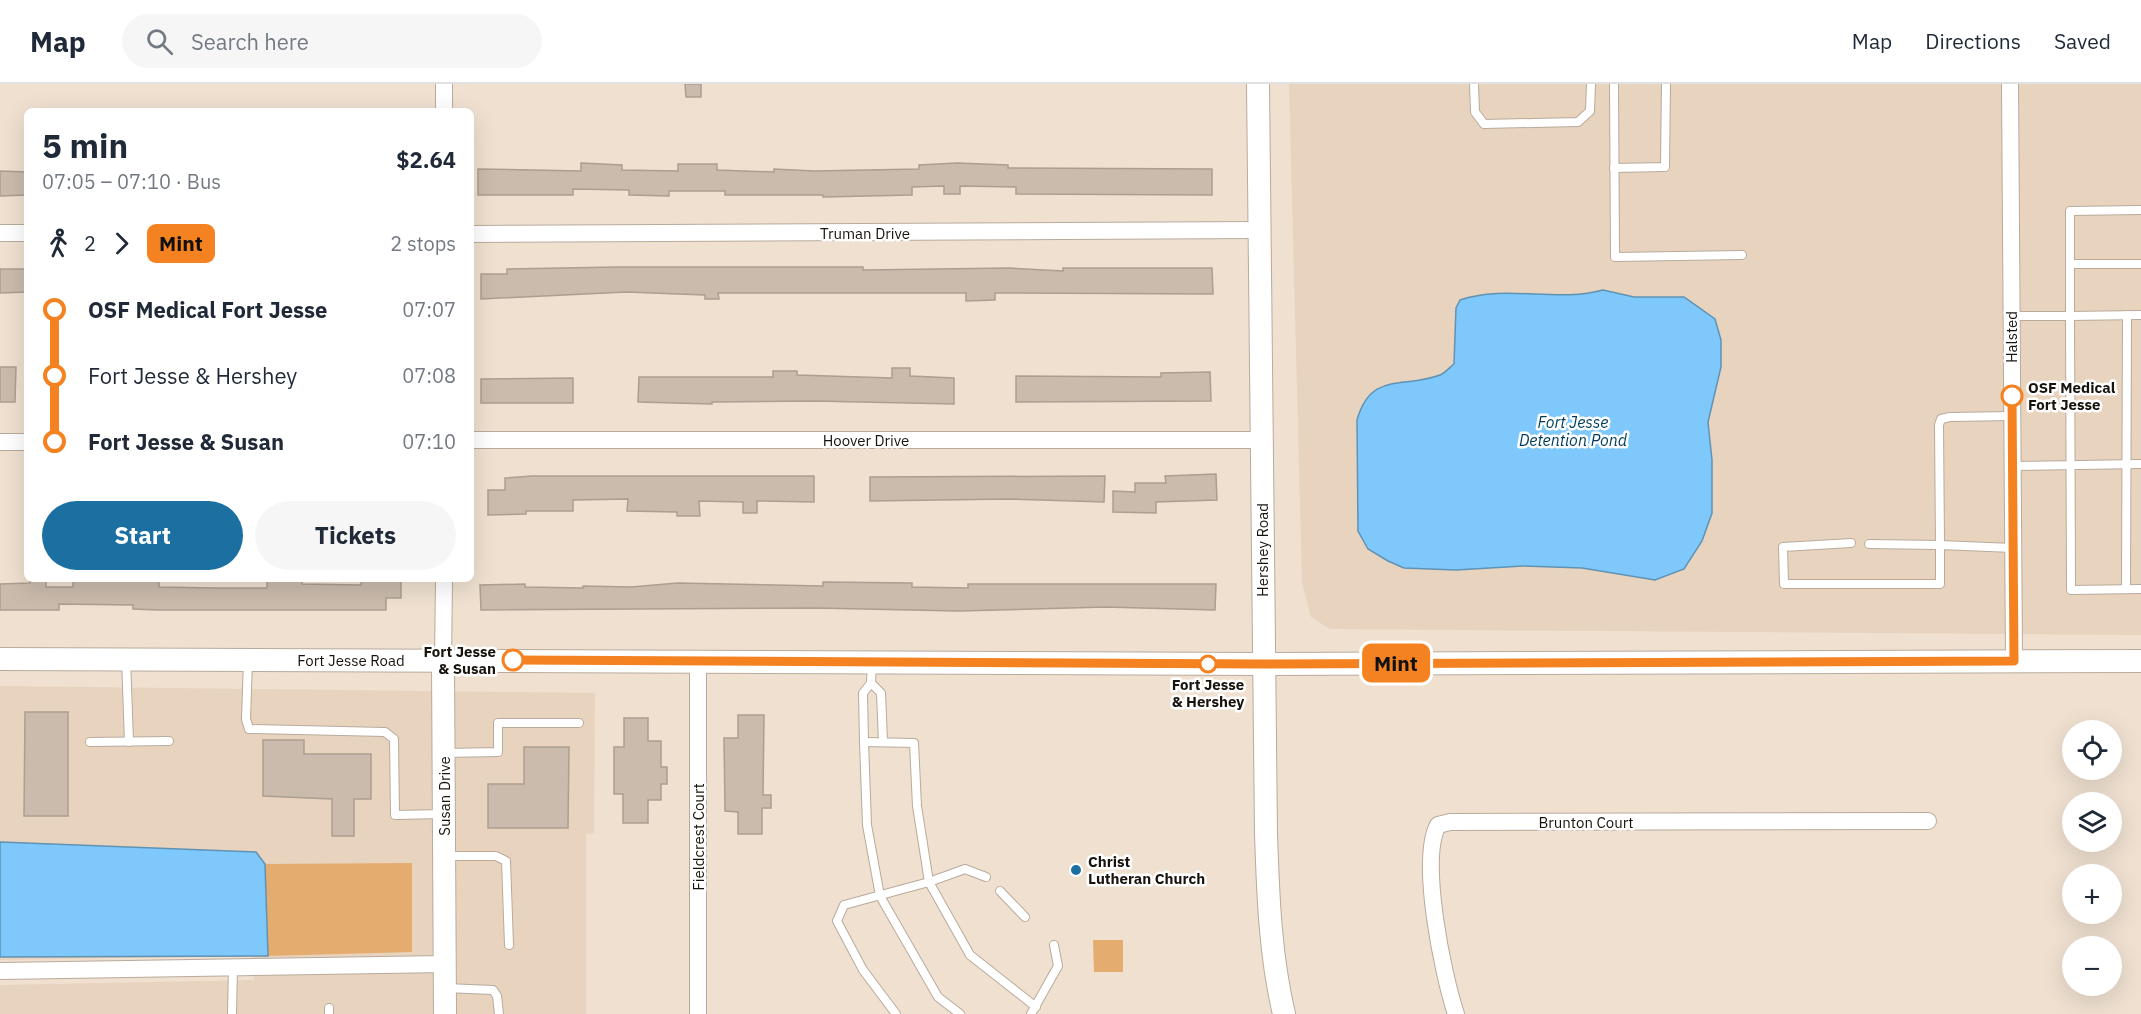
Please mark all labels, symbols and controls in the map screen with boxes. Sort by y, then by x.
search box [122,14,542,68]
text: Map [30,23,86,60]
icon: search [143,25,176,58]
text: Search here [191,27,309,56]
text: Map [1852,27,1892,55]
text: Directions [1925,27,2021,55]
text: Saved [2054,27,2111,55]
text: 5 min [42,124,128,167]
text: $2.64 [396,145,456,174]
text: 07:05 – 07:10 · Bus [42,168,221,195]
street label: Truman Drive [820,224,910,243]
icon: walk [42,227,75,260]
icon: forward [105,227,138,260]
text: Mint [159,229,203,257]
text: 2 [84,230,96,257]
text: 2 stops [390,230,456,257]
text: OSF Medical Fort Jesse [88,295,327,324]
text: 07:07 [402,296,456,323]
street label: Halsted [2002,311,2021,363]
text: Fort Jesse & Hershey [88,361,297,390]
text: 07:08 [402,362,456,389]
place label: OSF Medical Fort Jesse [2028,378,2116,414]
marker: OSF Medical Fort Jesse [2001,385,2023,407]
water label: Fort Jesse Detention Pond [1519,412,1628,450]
text: Fort Jesse & Susan [88,427,284,456]
text: 07:10 [402,428,456,455]
street label: Hoover Drive [823,431,909,450]
button: Start [42,501,243,570]
button: Tickets [255,501,456,570]
street label: Hershey Road [1253,503,1272,597]
place label: Fort Jesse & Susan [424,642,496,678]
line badge: Mint [1354,644,1438,682]
marker: Fort Jesse & Susan [502,649,524,671]
text: Mint [1374,649,1418,677]
street label: Fort Jesse Road [297,651,405,670]
marker: Fort Jesse & Hershey [1199,655,1217,673]
place label: Fort Jesse & Hershey [1172,675,1244,711]
map controls [2062,720,2122,996]
button: locate [2062,720,2122,780]
street label: Susan Drive [435,756,454,836]
street label: Fieldcrest Court [689,783,708,891]
button: layers [2062,792,2122,852]
street label: Brunton Court [1538,813,1634,832]
place label: Christ Lutheran Church [1088,852,1205,888]
marker: Christ Lutheran Church [1069,863,1083,877]
button: + [2062,864,2122,924]
button: − [2062,936,2122,996]

